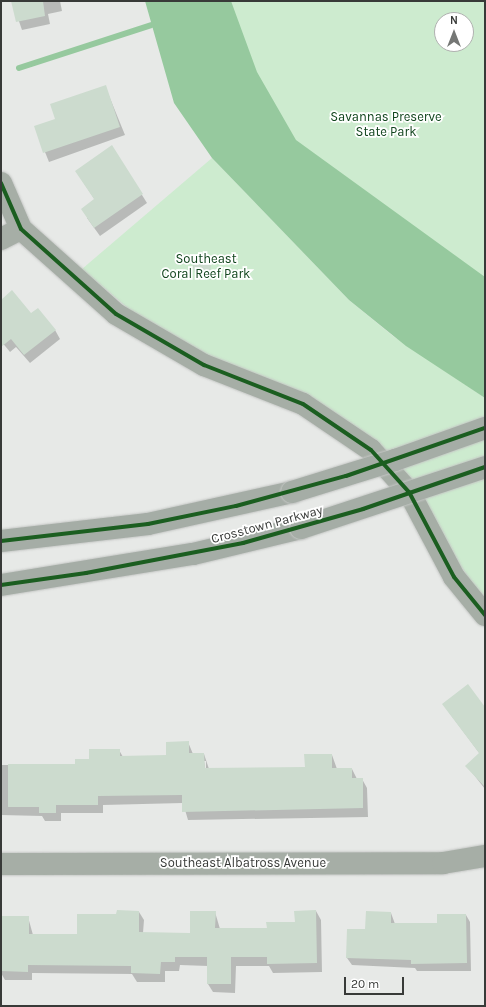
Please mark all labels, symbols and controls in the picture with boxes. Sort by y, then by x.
north arrow [434,12,474,52]
text: N [450,14,458,27]
park label: Savannas Preserve State Park [330,110,442,141]
park label: Southeast Coral Reef Park [162,252,250,283]
street label: Crosstown Parkway [210,503,324,547]
street label: Southeast Albatross Avenue [160,855,326,871]
scale bar [346,969,406,995]
text: 20 m [351,977,379,991]

